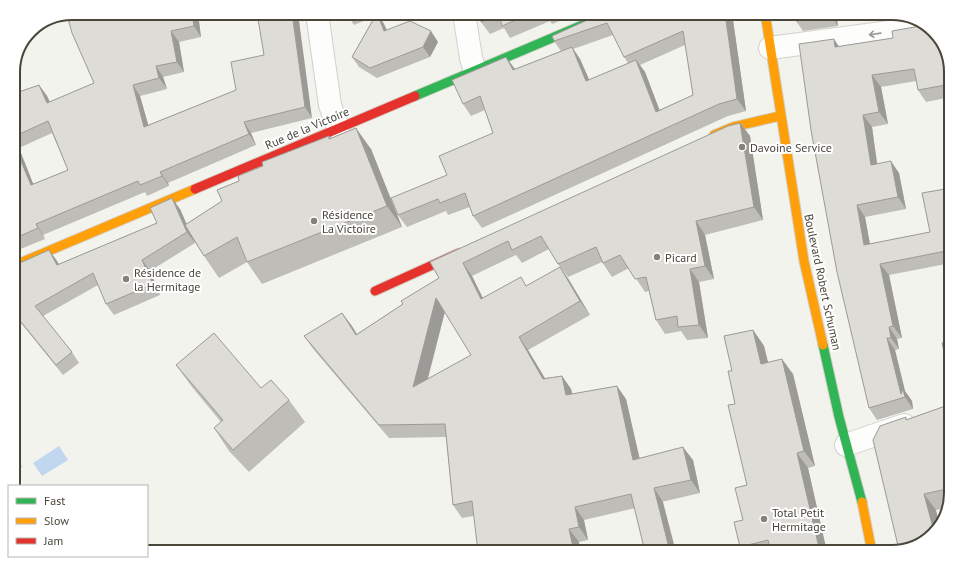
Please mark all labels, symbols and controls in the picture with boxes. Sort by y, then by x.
one-way arrow [869,30,882,38]
street label: Rue de la Victoire [263,104,351,152]
place label: Davoine Service [750,140,832,155]
marker: Davoine Service [737,142,747,152]
place label: Résidence La Victoire [322,207,376,236]
street label: Boulevard Robert Schuman [801,212,845,352]
marker: Résidence La Victoire [309,216,319,226]
place label: Picard [665,250,697,265]
marker: Picard [652,252,662,262]
place label: Résidence de la Hermitage [134,265,201,294]
marker: Résidence de la Hermitage [121,274,131,284]
legend [8,485,148,557]
text: Fast [44,493,65,508]
place label: Total Petit Hermitage [772,505,826,534]
text: Slow [44,513,69,528]
marker: Total Petit Hermitage [759,514,769,524]
text: Jam [43,533,63,548]

